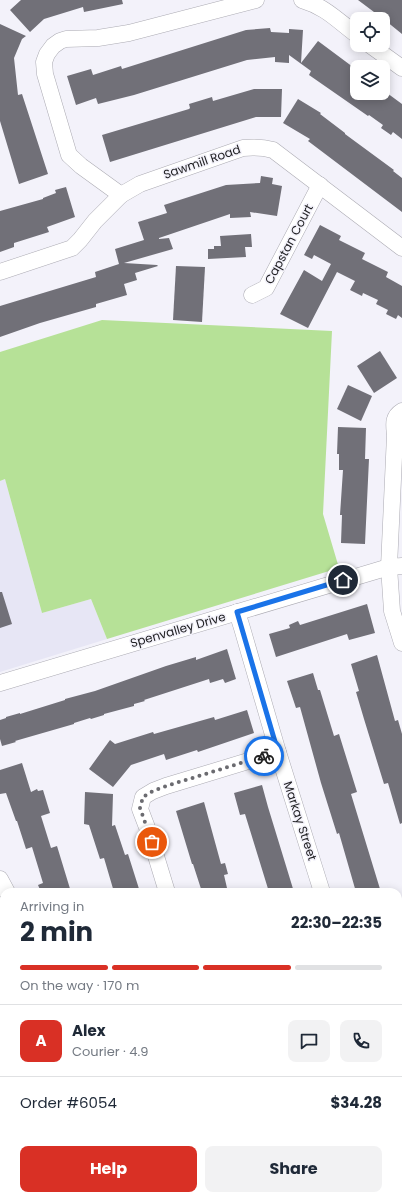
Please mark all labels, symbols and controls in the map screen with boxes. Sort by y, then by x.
map controls [350,12,390,100]
button: locate [350,12,390,52]
button: layers [350,60,390,100]
street label: Sawmill Road [161,140,243,183]
street label: Capstan Court [260,201,317,287]
pin [326,563,360,597]
icon: home [332,569,354,591]
street label: Spenvalley Drive [128,608,228,651]
courier [244,736,284,776]
icon: bike [253,745,275,767]
street label: Markay Street [280,779,321,863]
pin [135,825,169,859]
icon: bag [141,831,163,853]
text: Arriving in [20,897,84,916]
text: 22:30–22:35 [291,912,382,933]
text: 2 min [20,914,93,950]
text: On the way · 170 m [20,976,139,995]
text: Alex [72,1020,106,1041]
button: chat [288,1020,330,1062]
button: phone [340,1020,382,1062]
text: A [35,1030,47,1051]
text: Courier · 4.9 [72,1042,148,1061]
text: Order #6054 [20,1092,117,1113]
text: $34.28 [330,1092,382,1113]
button: Help [20,1146,197,1192]
button: Share [205,1146,382,1192]

